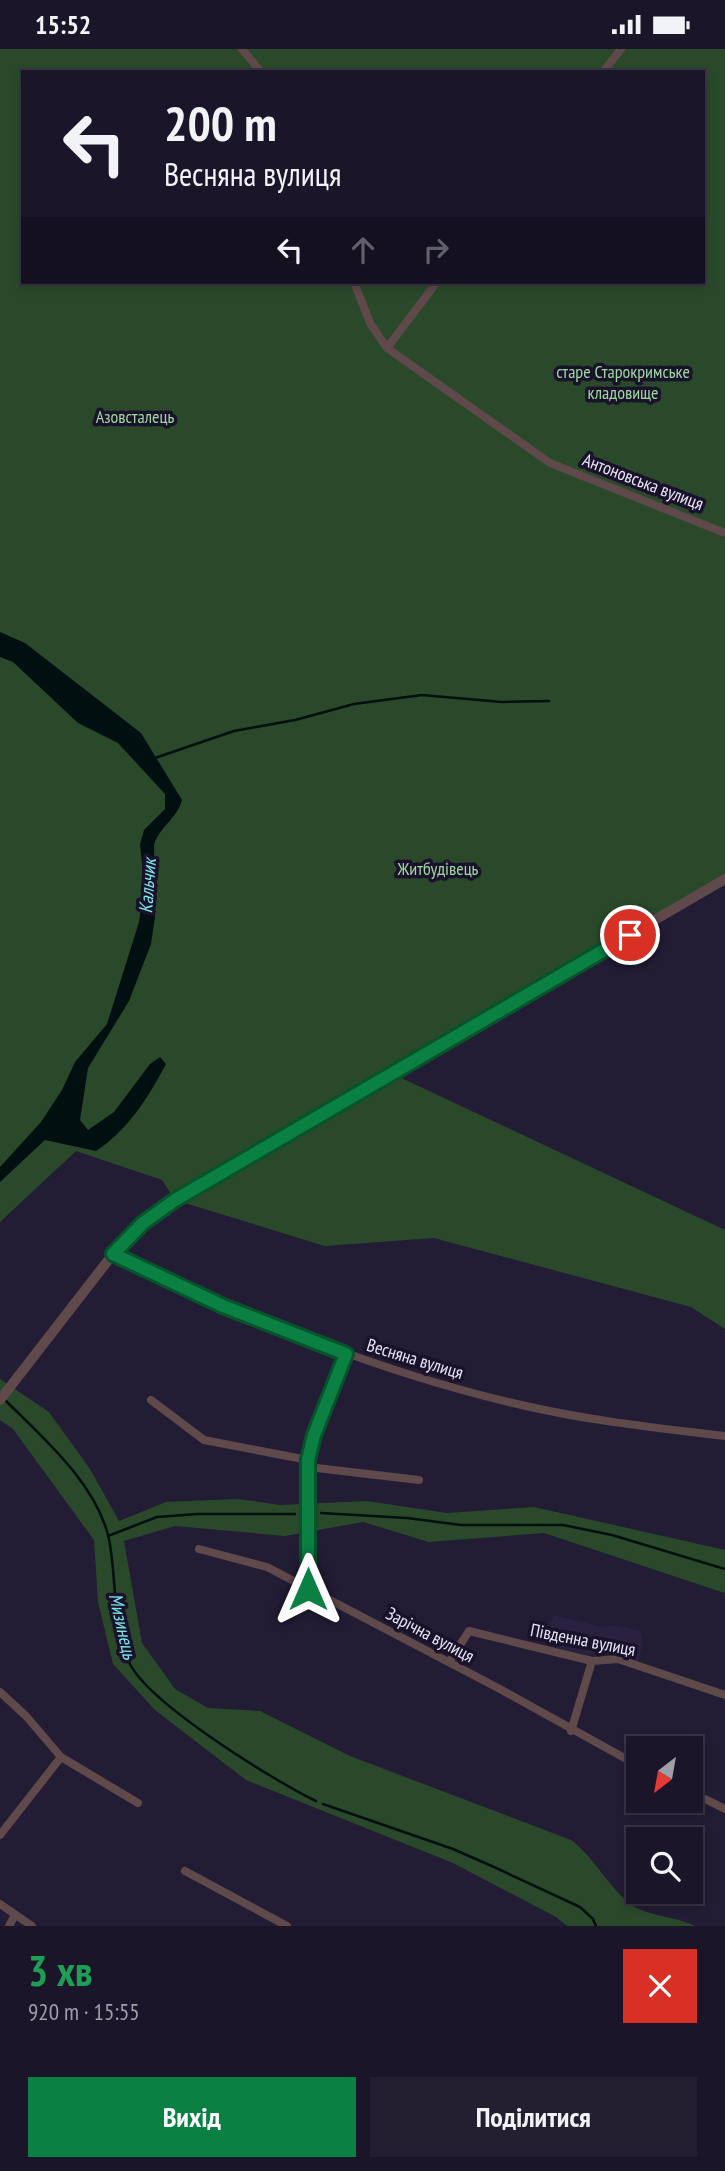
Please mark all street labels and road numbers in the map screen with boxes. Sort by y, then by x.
street label: Антоновська вулиця [579,448,707,515]
street label: Весняна вулиця [364,1333,466,1384]
street label: Зарічна вулиця [382,1602,478,1667]
street label: Південна вулиця [529,1618,638,1661]

